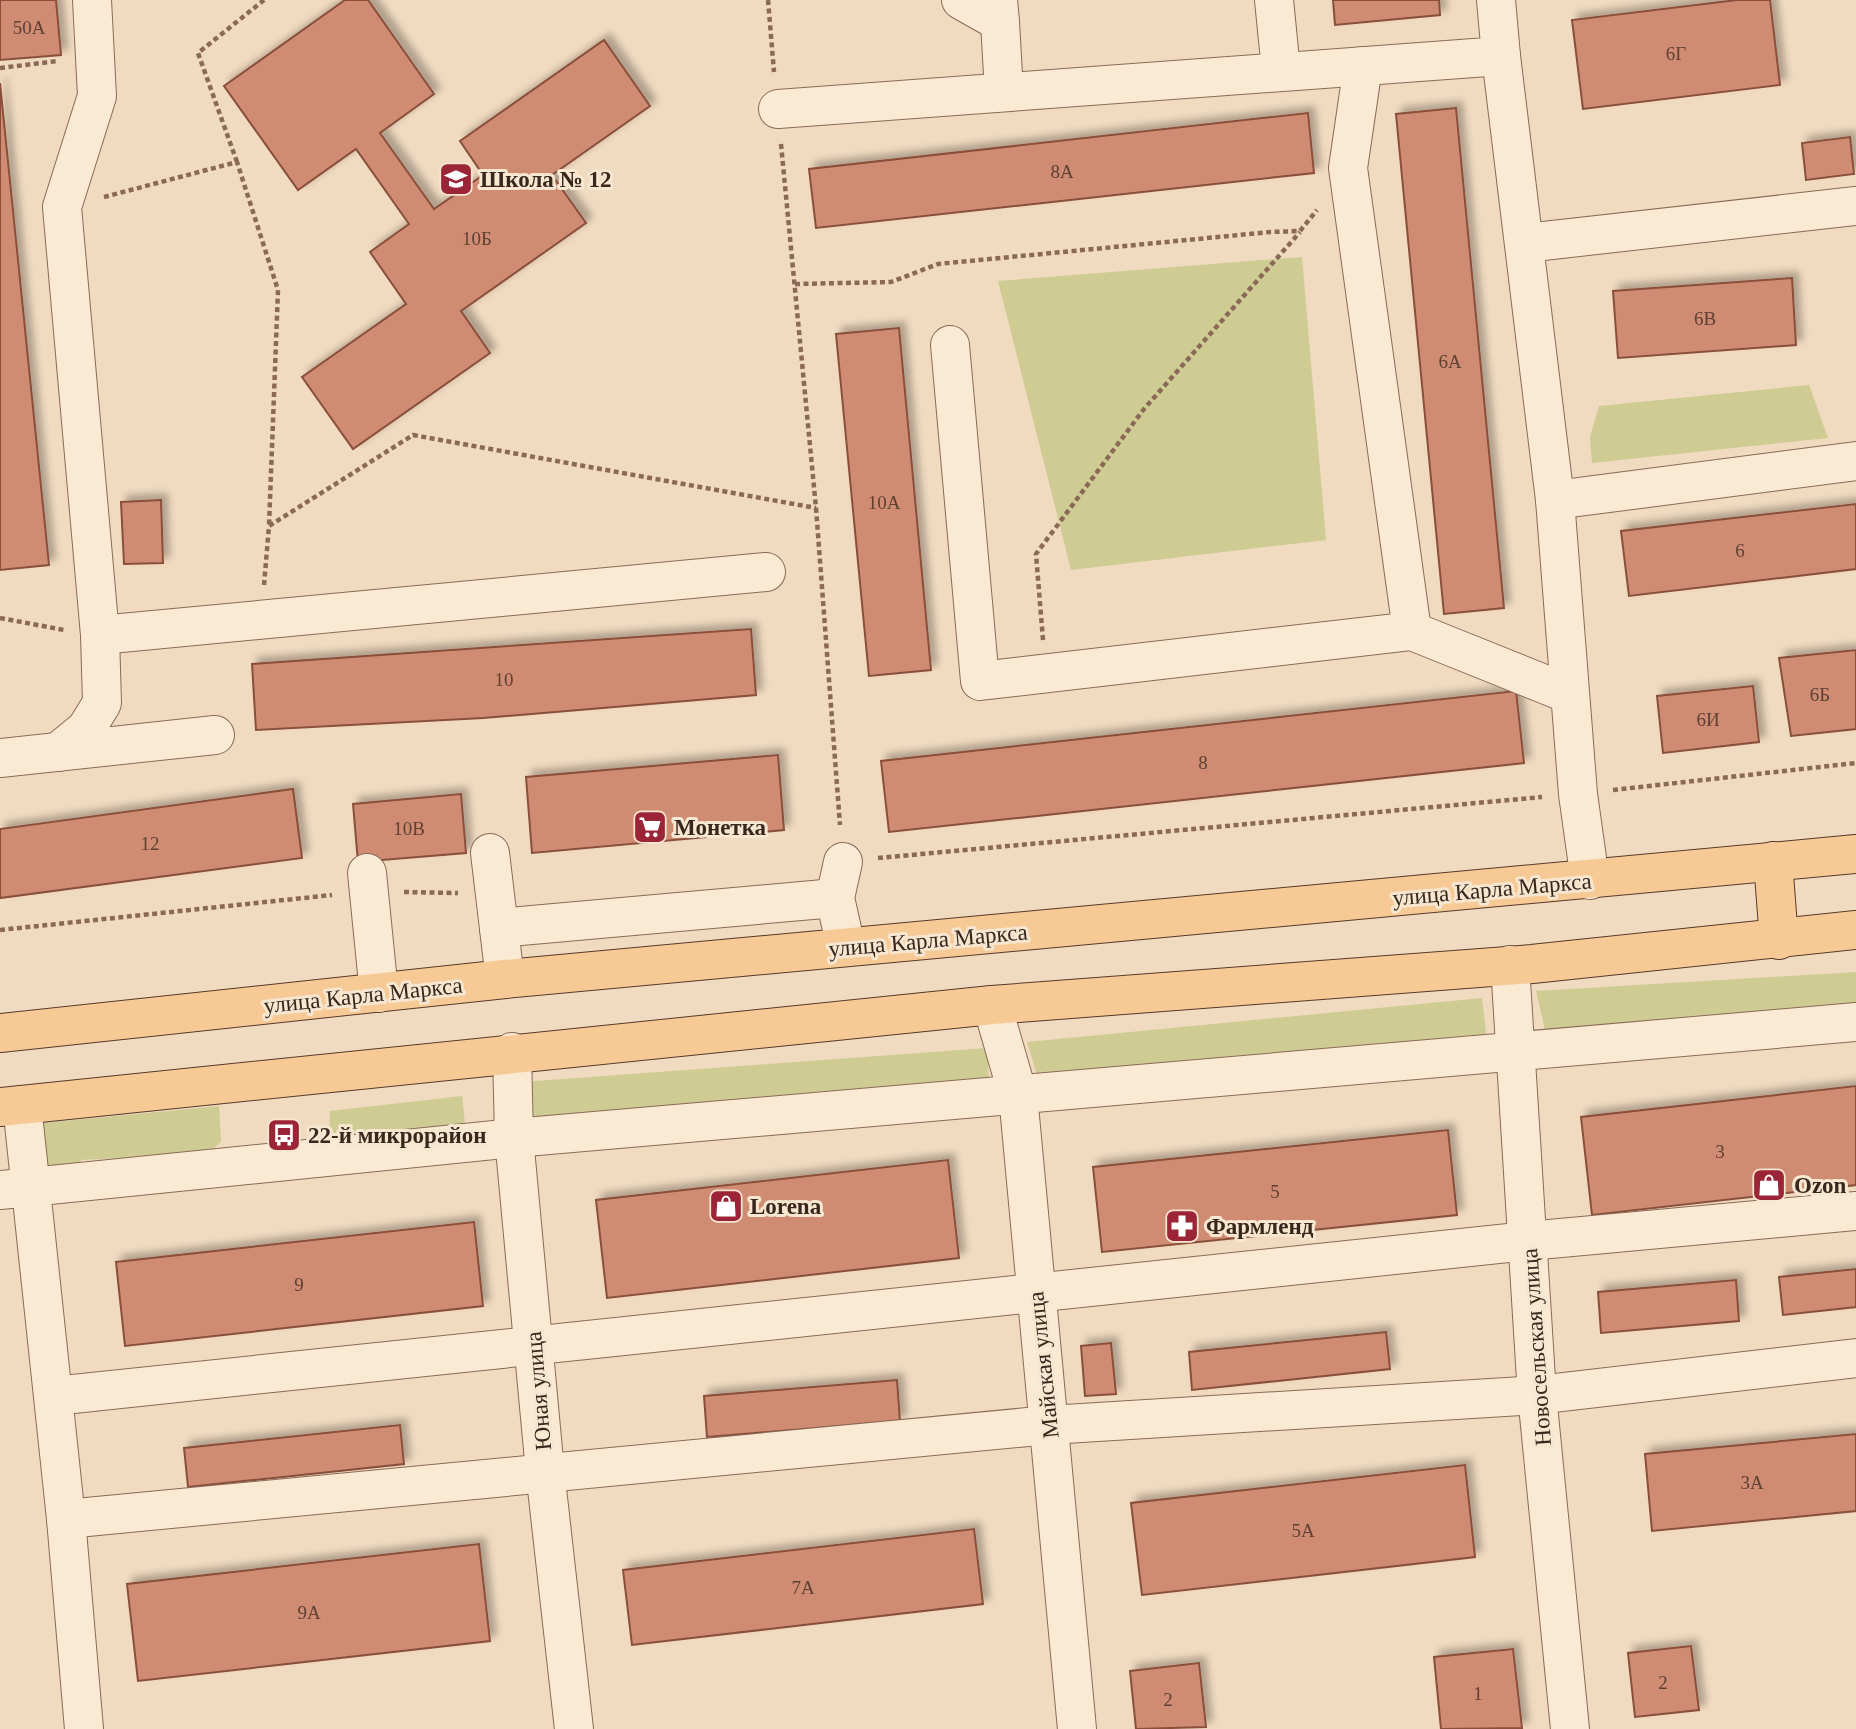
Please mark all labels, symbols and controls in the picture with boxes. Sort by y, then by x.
house number: 50А [13,17,46,38]
house number: 6Г [1666,43,1686,64]
school or university icon: Школа № 12 [437,160,475,198]
house number: 8А [1050,161,1074,182]
place label: Школа № 12 [480,167,611,192]
house number: 10Б [462,228,492,249]
house number: 6В [1694,308,1716,329]
house number: 6А [1438,351,1462,372]
house number: 10А [868,492,901,513]
house number: 6 [1735,540,1745,561]
house number: 10 [495,669,514,690]
house number: 6Б [1810,684,1830,705]
house number: 6И [1696,709,1720,730]
house number: 8 [1198,752,1208,773]
supermarket icon: Монетка [631,808,669,846]
place label: Монетка [674,815,767,840]
house number: 10В [393,818,425,839]
house number: 12 [141,833,160,854]
street label: улица Карла Маркса [1391,868,1593,911]
street label: улица Карла Маркса [827,919,1029,962]
street label: улица Карла Маркса [262,973,464,1018]
bus stop icon: 22-й микрорайон [265,1116,303,1154]
place label: 22-й микрорайон [308,1123,486,1148]
house number: 3 [1715,1141,1725,1162]
shop icon: Ozon [1750,1166,1788,1204]
place label: Ozon [1794,1173,1847,1198]
house number: 5 [1270,1181,1280,1202]
shop icon: Lorena [707,1187,745,1225]
place label: Lorena [750,1194,822,1219]
pharmacy icon: Фармленд [1163,1207,1201,1245]
place label: Фармленд [1206,1214,1314,1239]
street label: Новосельская улица [1517,1247,1556,1447]
house number: 9 [294,1274,304,1295]
street label: Майская улица [1023,1290,1064,1440]
street label: Юная улица [521,1330,556,1451]
house number: 3А [1740,1472,1764,1493]
house number: 5А [1291,1520,1315,1541]
house number: 7А [791,1577,815,1598]
house number: 9А [297,1602,321,1623]
house number: 2 [1658,1672,1668,1693]
house number: 1 [1473,1683,1483,1704]
house number: 2 [1163,1689,1173,1710]

